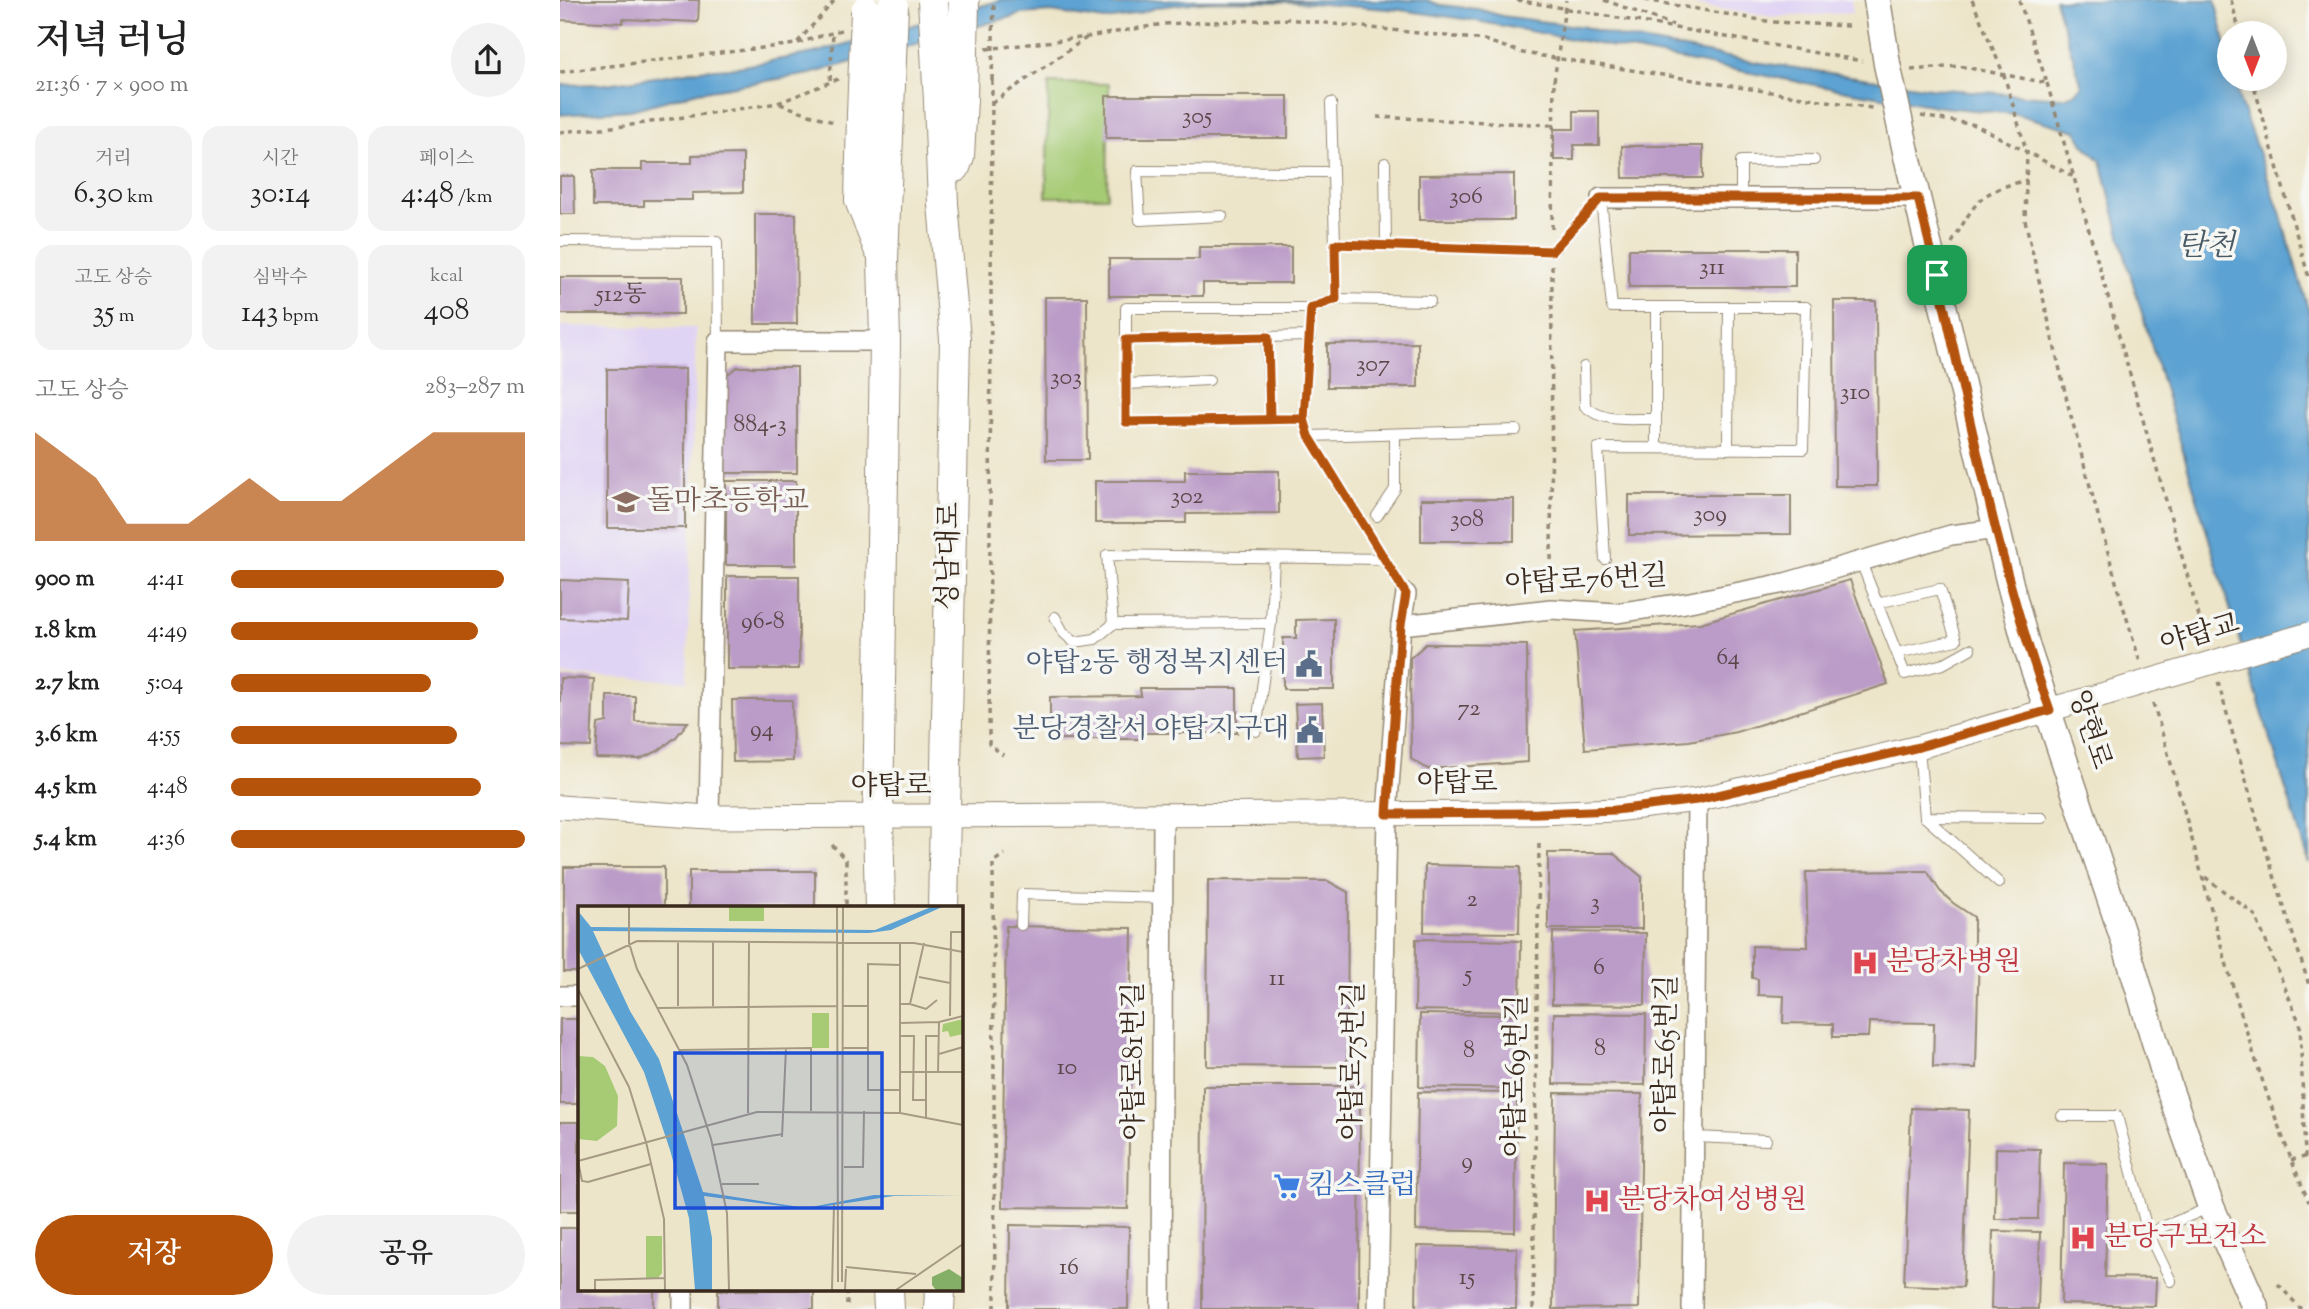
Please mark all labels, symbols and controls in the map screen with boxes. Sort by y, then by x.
text: 저녁 러닝 [35,16,190,70]
north arrow [2217,21,2287,91]
map controls [2217,21,2287,91]
button: share [451,23,525,97]
text: 21:36 · 7 × 900 m [35,69,189,102]
house number: 305 [1182,100,1212,134]
text: 거리 [95,146,132,173]
text: 시간 [262,146,298,173]
text: 페이스 [419,146,474,173]
text: 6.30 [73,173,123,216]
text: 30:14 [250,173,310,216]
text: 4:48 [401,173,454,216]
house number: 306 [1449,180,1483,214]
text: km [123,184,153,211]
text: /km [454,184,492,211]
water label: 탄천 [2177,226,2237,269]
pin [1907,245,1967,305]
house number: 311 [1699,251,1725,285]
icon: arrive [1918,256,1956,294]
text: kcal [430,263,463,290]
text: 고도 상승 [75,265,152,292]
text: 심박수 [252,265,308,292]
house number: 512동 [594,278,646,312]
text: 408 [424,290,470,333]
text: 35 [92,292,115,335]
text: 143 [241,292,278,335]
text: m [115,303,134,330]
text: bpm [278,303,319,330]
house number: 307 [1356,348,1390,382]
house number: 303 [1050,361,1082,395]
text: 283–287 m [425,371,525,404]
text: 고도 상승 [35,375,129,408]
house number: 310 [1840,376,1870,410]
house number: 884-3 [733,408,787,442]
house number: 302 [1170,480,1204,514]
place label: 돌마초등학교 [647,482,809,522]
school or university icon: 돌마초등학교 [611,487,641,517]
house number: 309 [1693,498,1727,532]
street label: 성남대로 [929,502,971,610]
house number: 308 [1450,503,1484,537]
street label: 야탑로76번길 [1503,557,1669,605]
text: 900 m [35,563,94,596]
text: 4:41 [147,563,184,596]
house number: 96-8 [741,605,785,639]
street label: 야탑교 [2155,605,2245,665]
text: 1.8 km [35,615,97,648]
text: 4:49 [147,615,187,648]
house number: 64 [1716,641,1740,675]
place label: 야탑2동 행정복지센터 [1025,644,1288,684]
public building icon: 야탑2동 행정복지센터 [1294,649,1324,679]
text: 2.7 km [35,667,100,700]
text: 5:04 [147,667,183,700]
street label: 양현로 [2057,685,2121,775]
house number: 72 [1457,692,1481,726]
place label: 분당경찰서 야탑지구대 [1013,710,1289,750]
house number: 94 [750,713,774,747]
public building icon: 분당경찰서 야탑지구대 [1295,715,1325,745]
text: 3.6 km [35,719,98,752]
text: 4:55 [147,719,181,752]
street label: 야탑로 [1416,764,1498,804]
street label: 야탑로 [850,767,932,807]
text: 4.5 km [35,771,97,804]
text: 4:48 [147,771,188,804]
text: 5.4 km [35,823,97,856]
text: 4:36 [147,823,185,856]
house number: 2 [1466,883,1478,917]
house number: 3 [1590,886,1600,920]
inset map [578,906,962,1292]
place label: 분당차병원 [1886,943,2021,983]
hospital icon: 분당차병원 [1850,948,1880,978]
house number: 6 [1593,951,1605,985]
house number: 5 [1462,958,1472,992]
house number: 11 [1269,962,1285,996]
street label: 야탑로65번길 [1646,974,1688,1134]
street label: 야탑로75번길 [1333,981,1375,1141]
street label: 야탑로81번길 [1115,982,1155,1140]
street label: 야탑로69번길 [1496,994,1538,1158]
house number: 8 [1594,1032,1606,1066]
house number: 8 [1463,1034,1475,1068]
house number: 10 [1057,1051,1077,1085]
house number: 9 [1461,1145,1473,1179]
place label: 킴스클럽 [1308,1166,1416,1206]
supermarket icon: 킴스클럽 [1272,1171,1302,1201]
place label: 분당차여성병원 [1618,1181,1807,1221]
hospital icon: 분당차여성병원 [1582,1186,1612,1216]
button: 저장 [35,1215,273,1295]
button: 공유 [287,1215,525,1295]
place label: 분당구보건소 [2104,1218,2266,1258]
hospital icon: 분당구보건소 [2068,1223,2098,1253]
house number: 16 [1059,1251,1079,1285]
house number: 15 [1459,1261,1475,1295]

